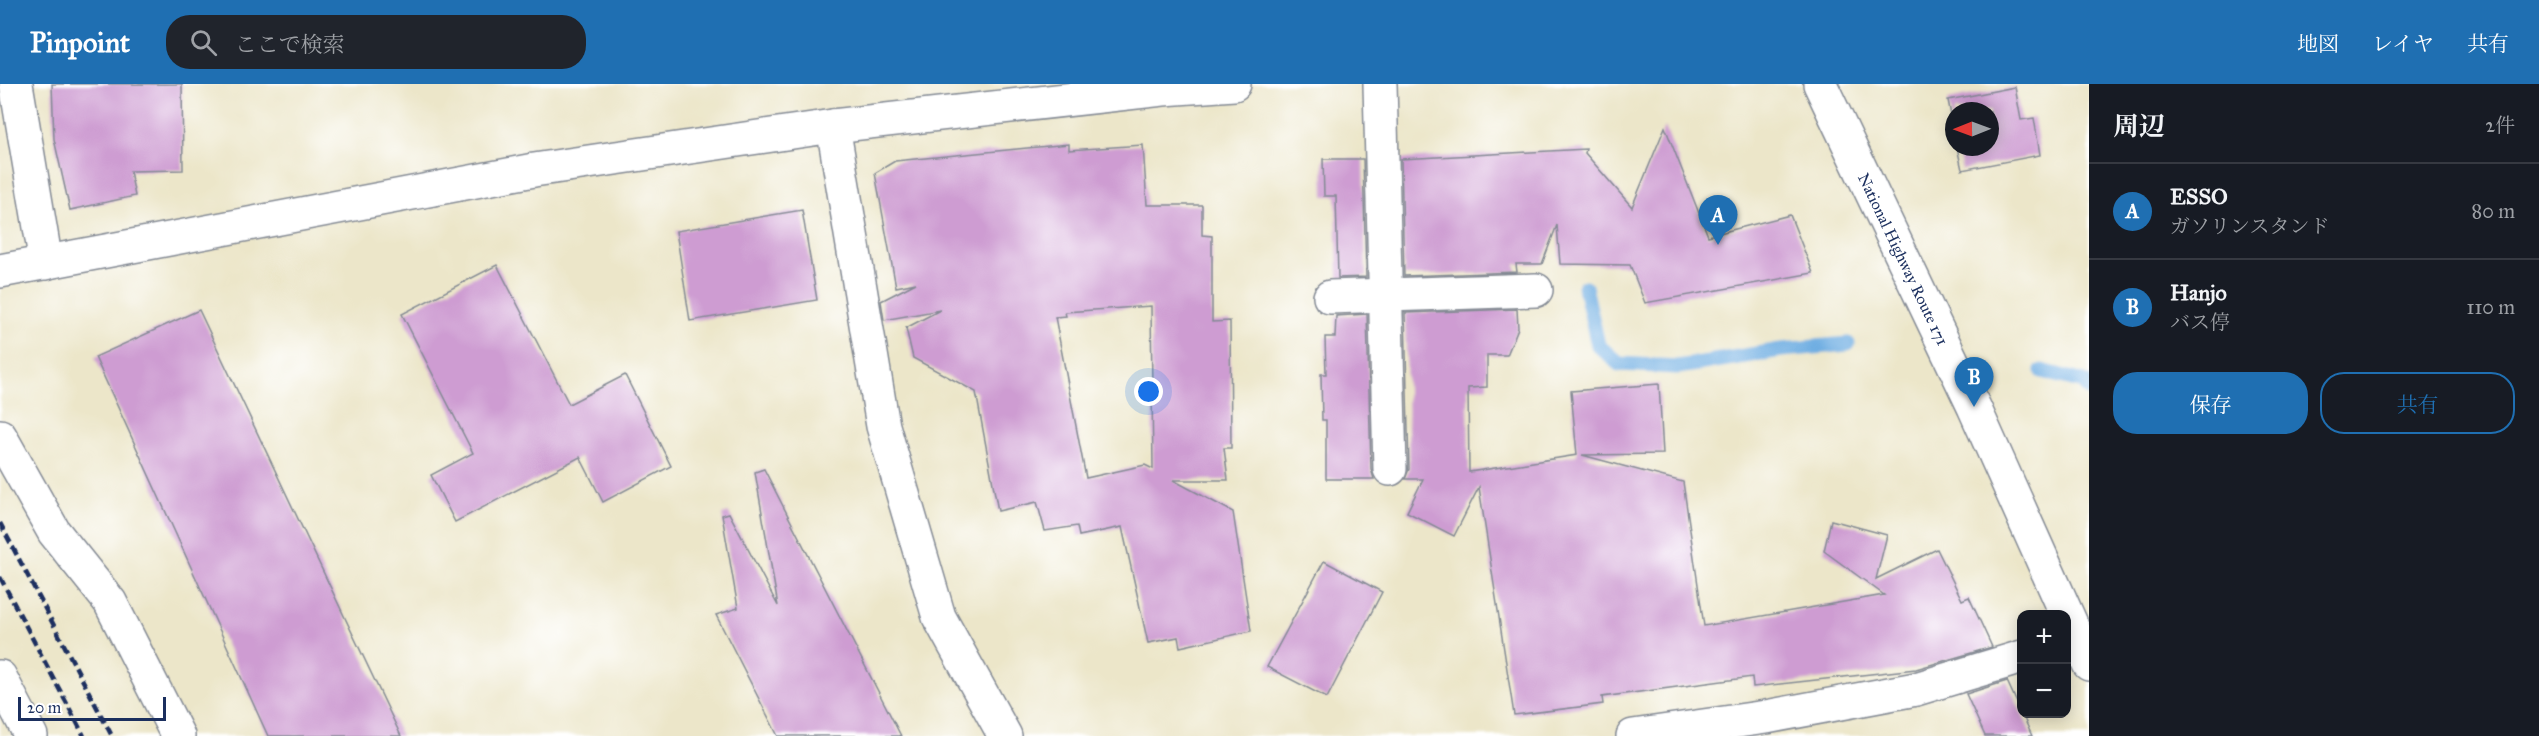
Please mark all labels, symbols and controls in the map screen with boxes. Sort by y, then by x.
search box [166,15,586,69]
text: Pinpoint [30,25,130,60]
icon: search [187,26,220,59]
text: ここで検索 [235,31,345,58]
text: 地図 [2297,31,2339,57]
text: レイヤ [2372,31,2434,57]
text: 共有 [2467,31,2509,57]
north arrow [1945,102,1999,156]
text: 周辺 [2113,110,2165,142]
text: 2件 [2485,113,2515,137]
street label: National Highway Route 171 [1854,170,1953,348]
text: ESSO [2170,183,2228,210]
pin: A [1698,196,1738,245]
text: A [2126,199,2139,223]
text: 80 m [2472,199,2515,223]
text: ガソリンスタンド [2170,214,2329,238]
text: Hanjo [2170,279,2227,306]
text: B [2126,295,2139,319]
text: 110 m [2467,295,2515,319]
text: バス停 [2170,310,2230,334]
pin: B [1954,358,1994,407]
button: 保存 [2113,372,2308,434]
button: 共有 [2320,372,2515,434]
your location [1134,377,1163,406]
map controls [2017,610,2071,718]
button: + [2017,610,2071,664]
button: − [2017,664,2071,718]
scale bar [18,694,166,722]
text: 20 m [27,698,61,717]

